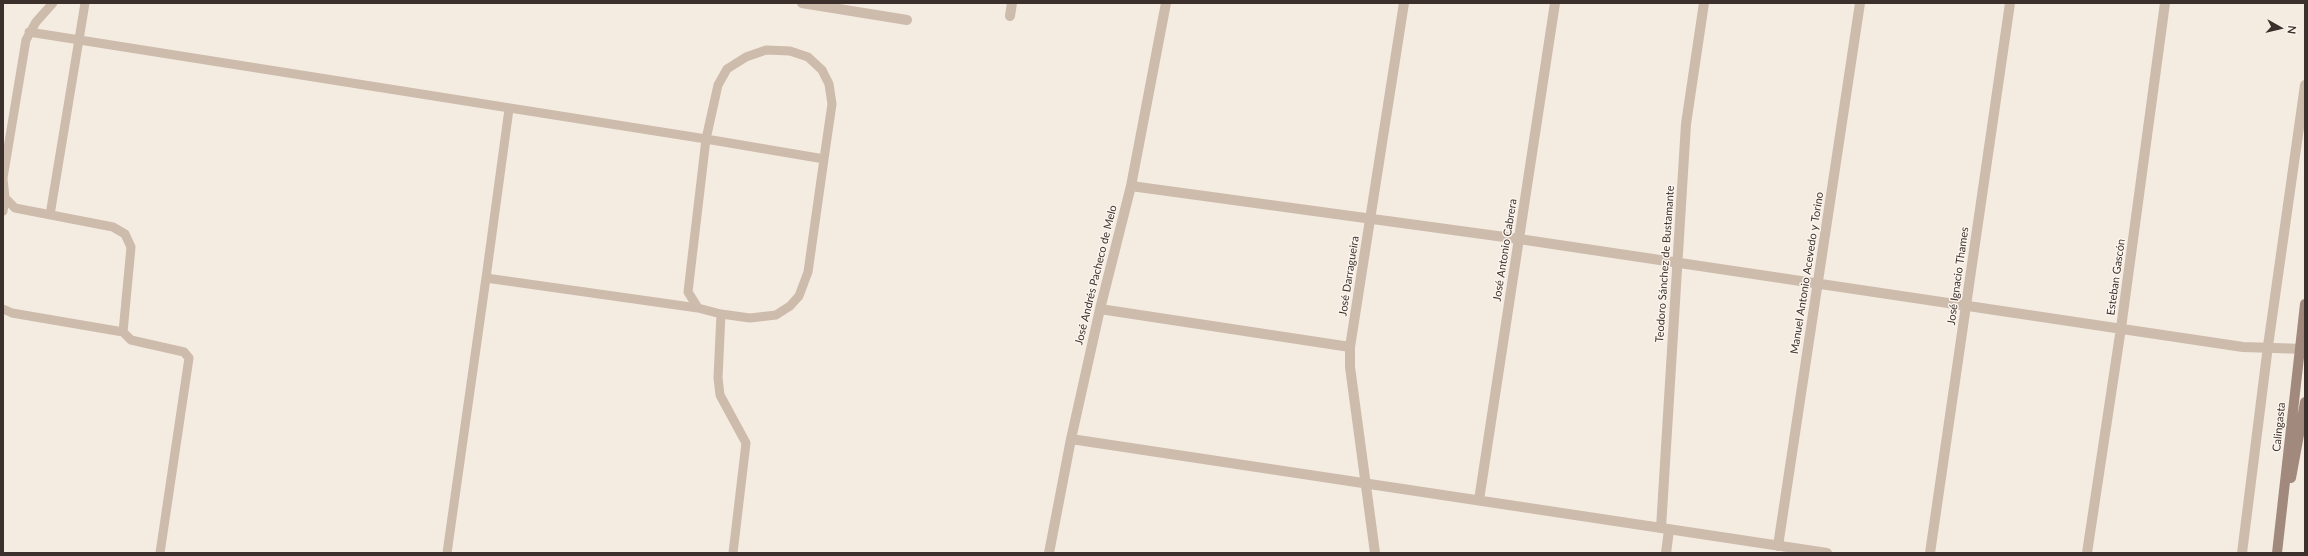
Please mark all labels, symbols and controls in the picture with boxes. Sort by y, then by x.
north arrow [2260,8,2300,48]
text: N [2285,25,2299,35]
street label: Teodoro Sánchez de Bustamante [1653,185,1677,343]
street label: Manuel Antonio Acevedo y Torino [1788,191,1826,355]
street label: José Antonio Cabrera [1490,198,1520,302]
street label: José Andrés Pacheco de Melo [1072,204,1120,346]
street label: José Ignacio Thames [1945,226,1971,326]
street label: José Darragueira [1336,235,1362,317]
street label: Esteban Gascón [2104,238,2128,316]
street label: Calingasta [2270,402,2288,452]

